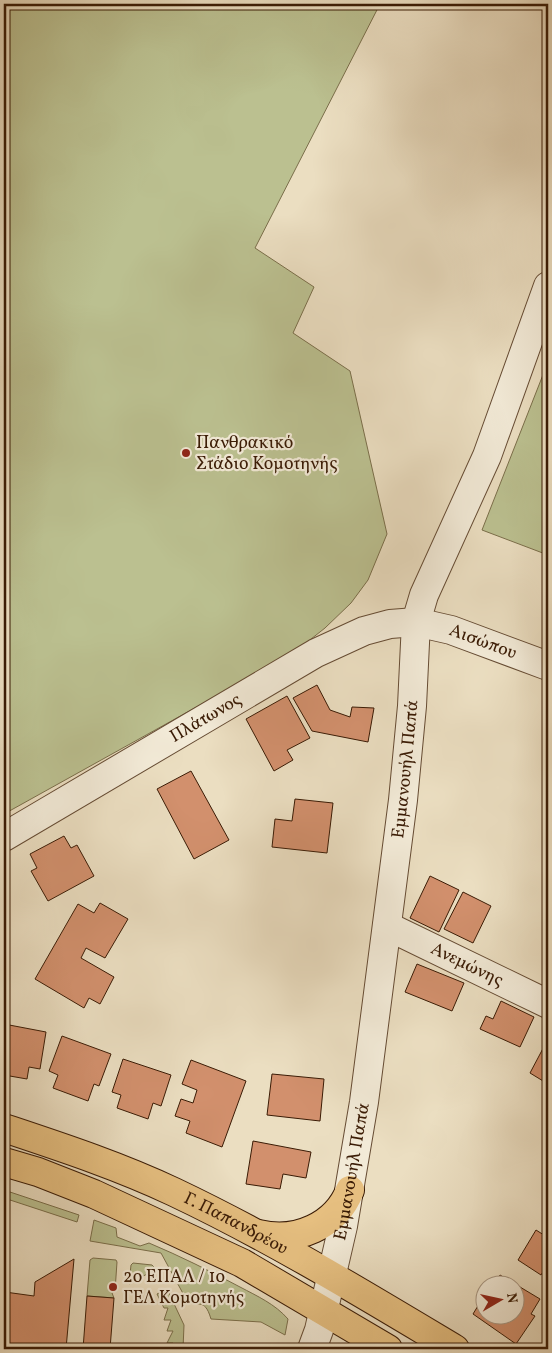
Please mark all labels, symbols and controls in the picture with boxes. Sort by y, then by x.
place label: Πανθρακικό Στάδιο Κομοτηνής [196,431,338,477]
marker: Πανθρακικό Στάδιο Κομοτηνής [180,447,192,459]
street label: Αισώπου [446,618,520,666]
street label: Πλάτωνος [165,687,246,749]
street label: Εμμανουήλ Παπά [386,699,425,840]
street label: Ανεμώνης [426,937,508,993]
street label: Εμμανουήλ Παπά [328,1101,376,1243]
street label: Γ. Παπανδρέου [179,1186,292,1261]
place label: 2ο ΕΠΑΛ / 1ο ΓΕΛ Κομοτηνής [123,1265,244,1311]
north arrow [474,1276,524,1326]
marker: 2ο ΕΠΑΛ / 1ο ΓΕΛ Κομοτηνής [107,1281,119,1293]
text: N [501,1292,522,1305]

